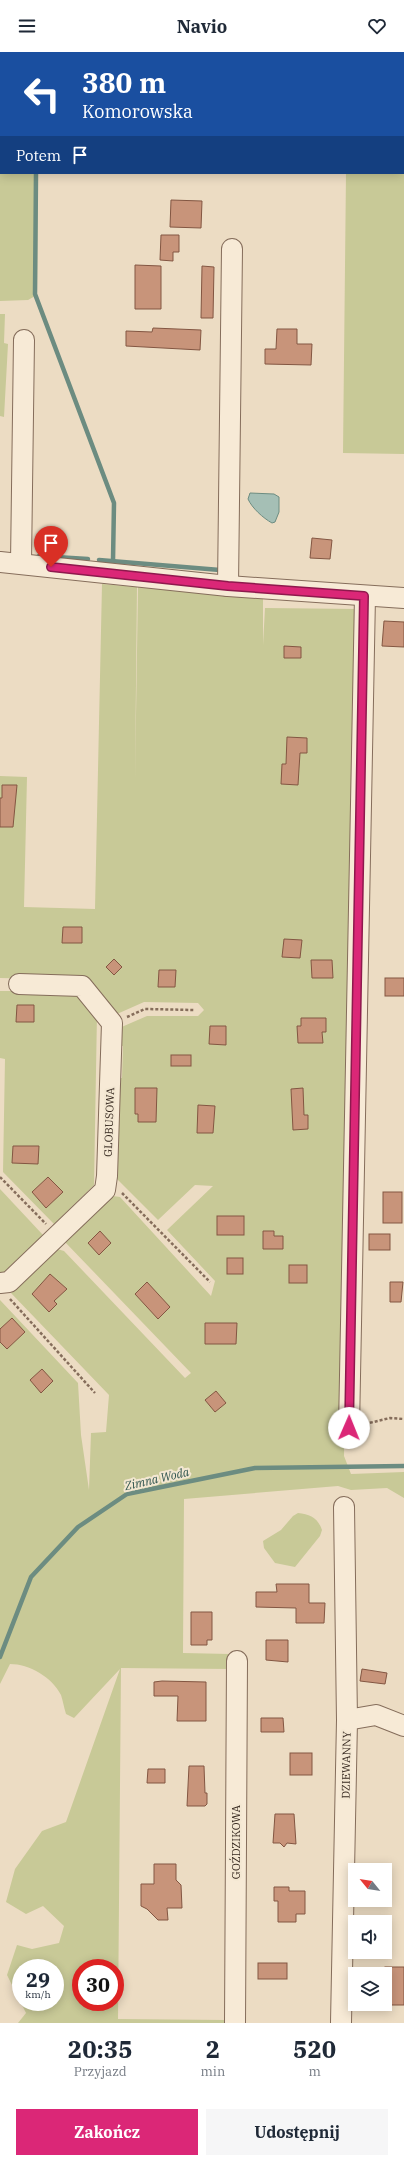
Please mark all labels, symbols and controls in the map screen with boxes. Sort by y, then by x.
icon: menu [16,15,38,37]
text: Navio [177,15,227,38]
icon: heart [366,15,388,37]
text: 380 m [82,64,166,101]
icon: left [16,68,68,120]
text: Komorowska [82,100,193,123]
icon: arrive [69,144,91,166]
text: Potem [16,146,61,165]
pin [34,526,68,567]
icon: arrive [40,532,62,554]
street label: GLOBUSOWA [101,1087,117,1157]
position arrow [328,1407,370,1449]
water label: Zimna Woda [122,1464,191,1493]
street label: DZIEWANNY [338,1731,354,1799]
street label: GOŹDZIKOWA [229,1804,243,1879]
north arrow [348,1863,392,1907]
map controls [348,1863,392,2011]
button: sound [348,1915,392,1959]
speed limit sign: 30 [72,1959,124,2011]
text: 29 [26,1966,50,1993]
button: layers [348,1967,392,2011]
text: km/h [25,1988,51,2001]
text: 20:35 [68,2033,133,2065]
text: 2 [206,2033,220,2065]
text: 520 [293,2033,336,2065]
text: Przyjazd [74,2063,127,2080]
text: min [200,2063,225,2080]
text: m [308,2063,321,2080]
button: Zakończ [16,2109,198,2155]
button: Udostępnij [206,2109,388,2155]

